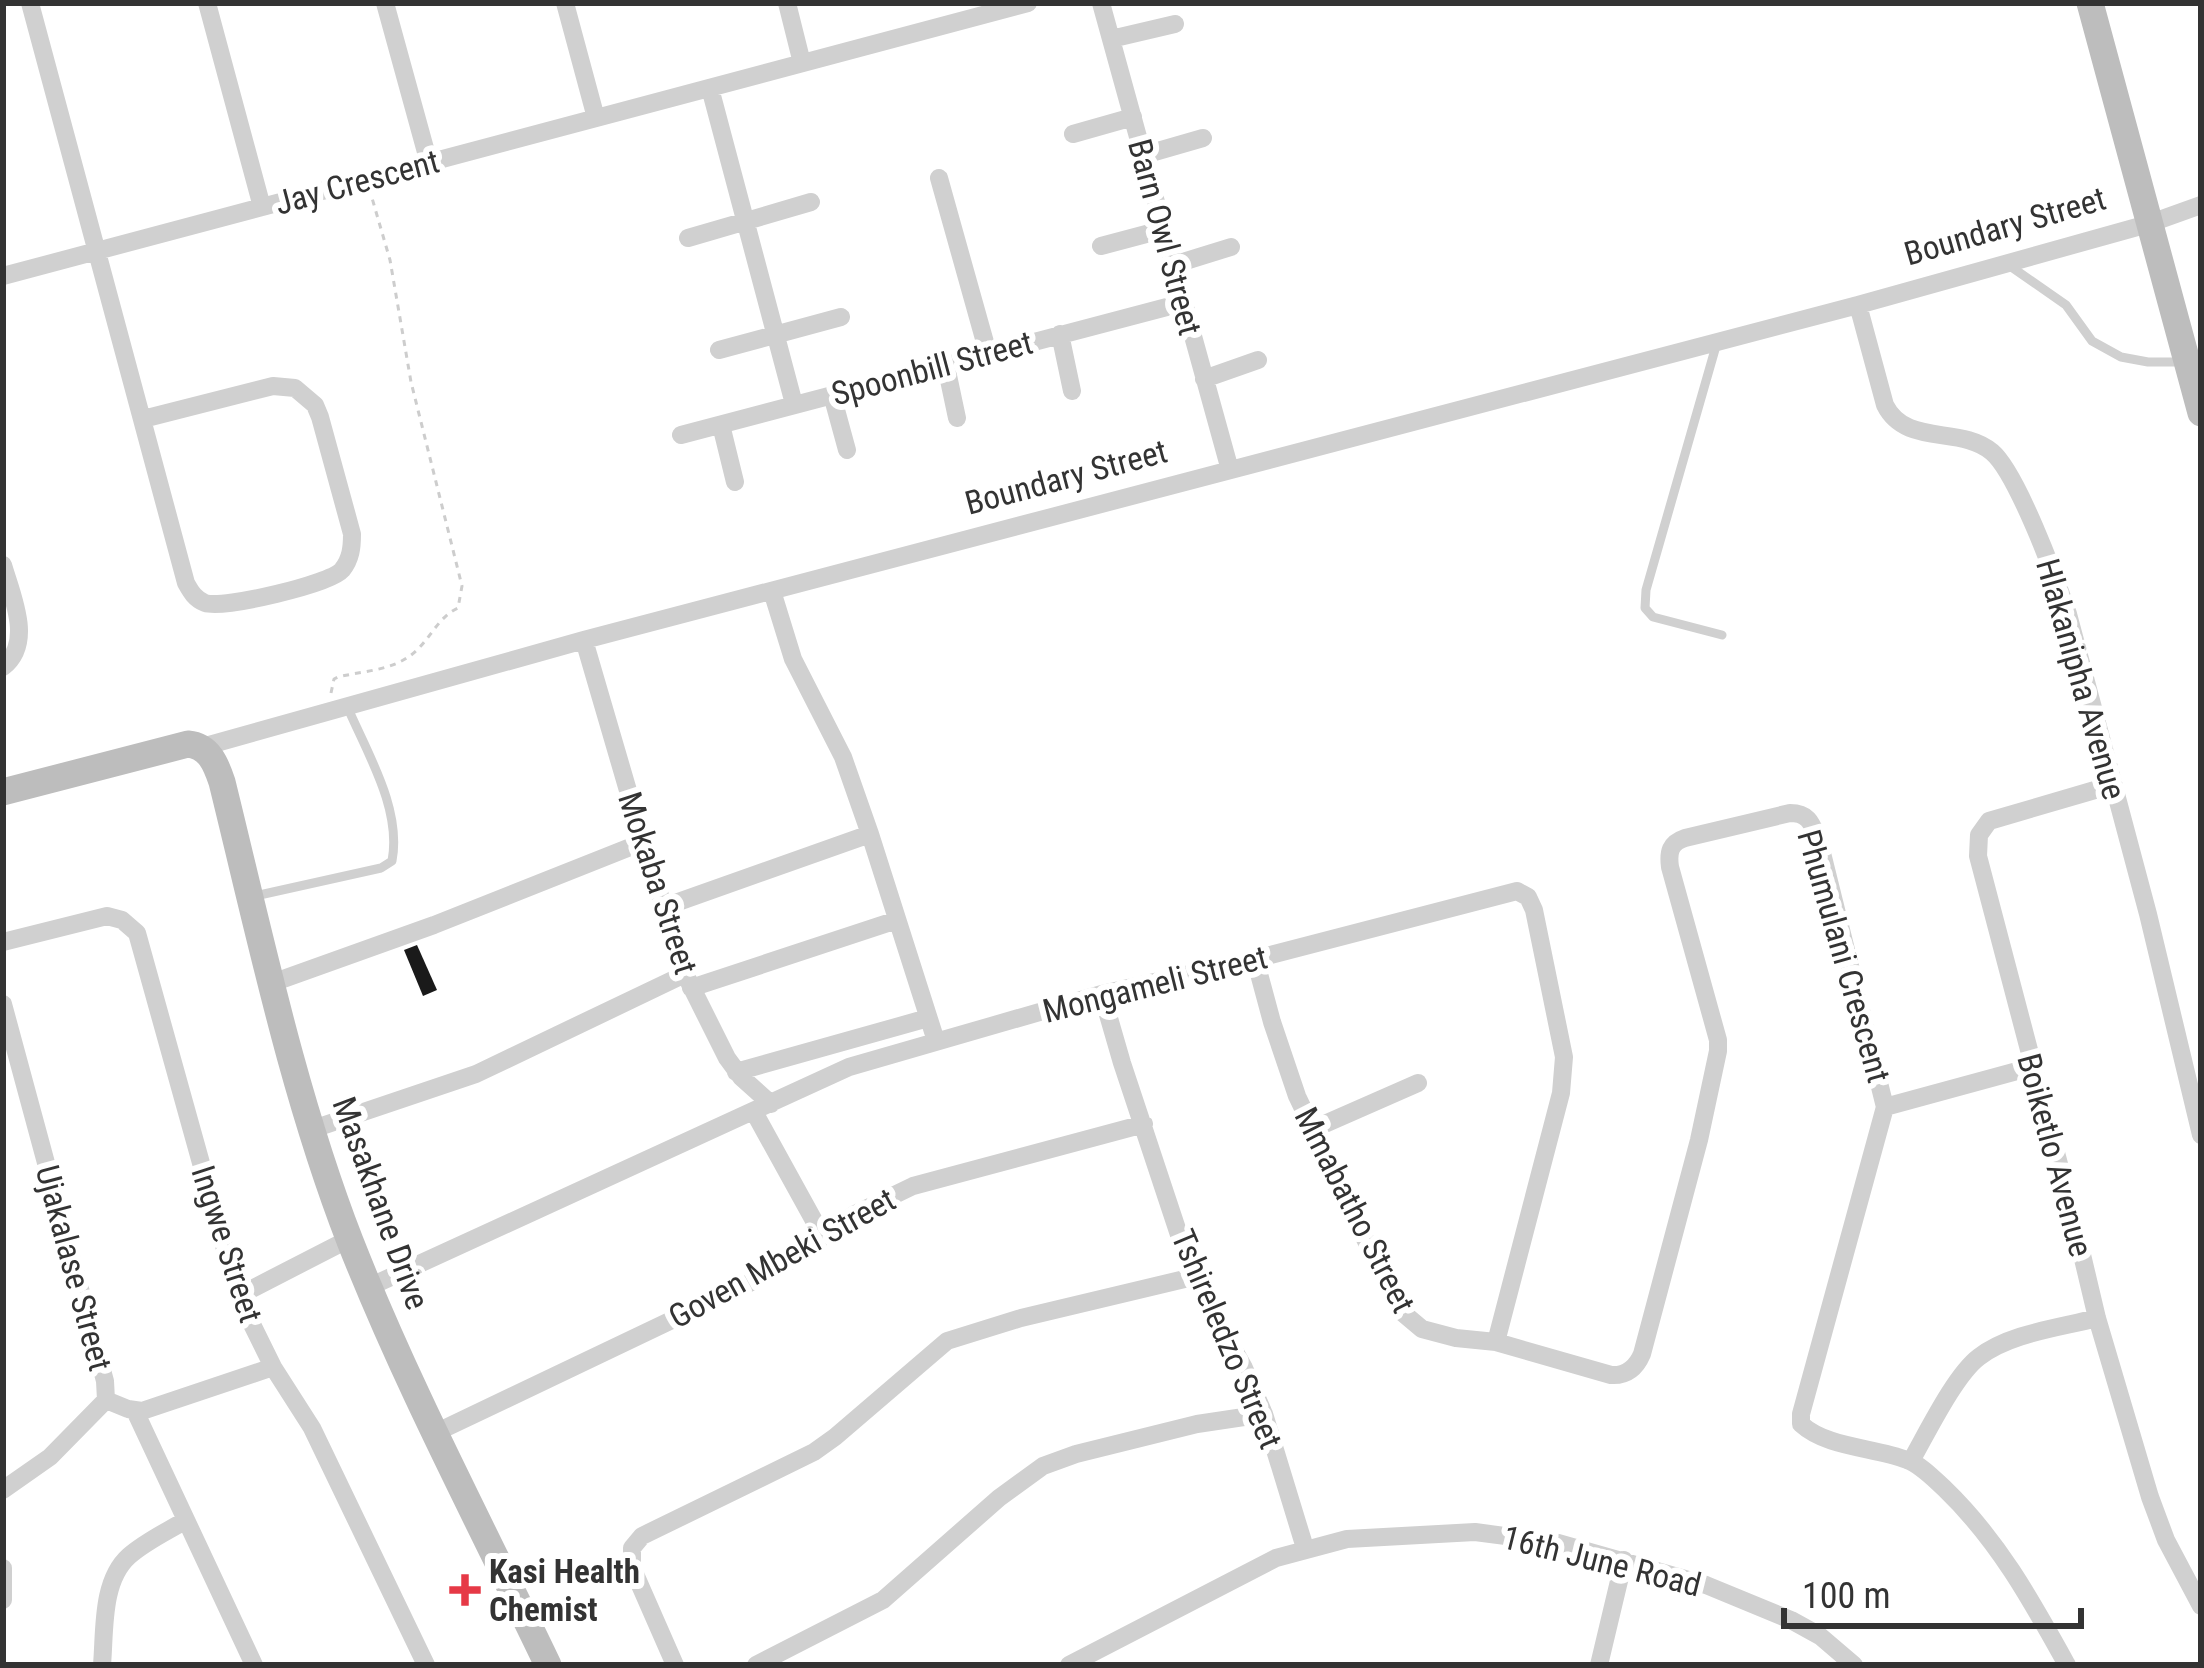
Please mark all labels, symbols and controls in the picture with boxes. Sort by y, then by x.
street label: Barn Owl Street [1120,135,1210,339]
street label: Jay Crescent [271,141,443,223]
street label: Boundary Street [1900,179,2110,273]
street label: Spoonbill Street [827,322,1037,414]
street label: Boundary Street [961,431,1171,523]
street label: Hlakanipha Avenue [2028,554,2134,804]
street label: Mokaba Street [610,787,706,979]
street label: Phumulani Crescent [1789,825,1899,1087]
street label: Mongameli Street [1039,937,1271,1031]
street label: Boiketlo Avenue [2009,1049,2101,1261]
street label: Masakhane Drive [325,1092,437,1314]
street label: Mmabatho Street [1287,1101,1423,1319]
street label: Ujakalase Street [28,1161,120,1375]
street label: Ingwe Street [183,1161,271,1327]
street label: Goven Mbeki Street [662,1180,902,1336]
street label: Tshireledzo Street [1163,1224,1291,1454]
street label: 16th June Road [1499,1518,1705,1604]
place label: Kasi Health Chemist [489,1552,640,1629]
scale bar [1784,1554,2081,1628]
text: 100 m [1802,1575,1891,1617]
marker: Kasi Health Chemist [452,1577,478,1603]

